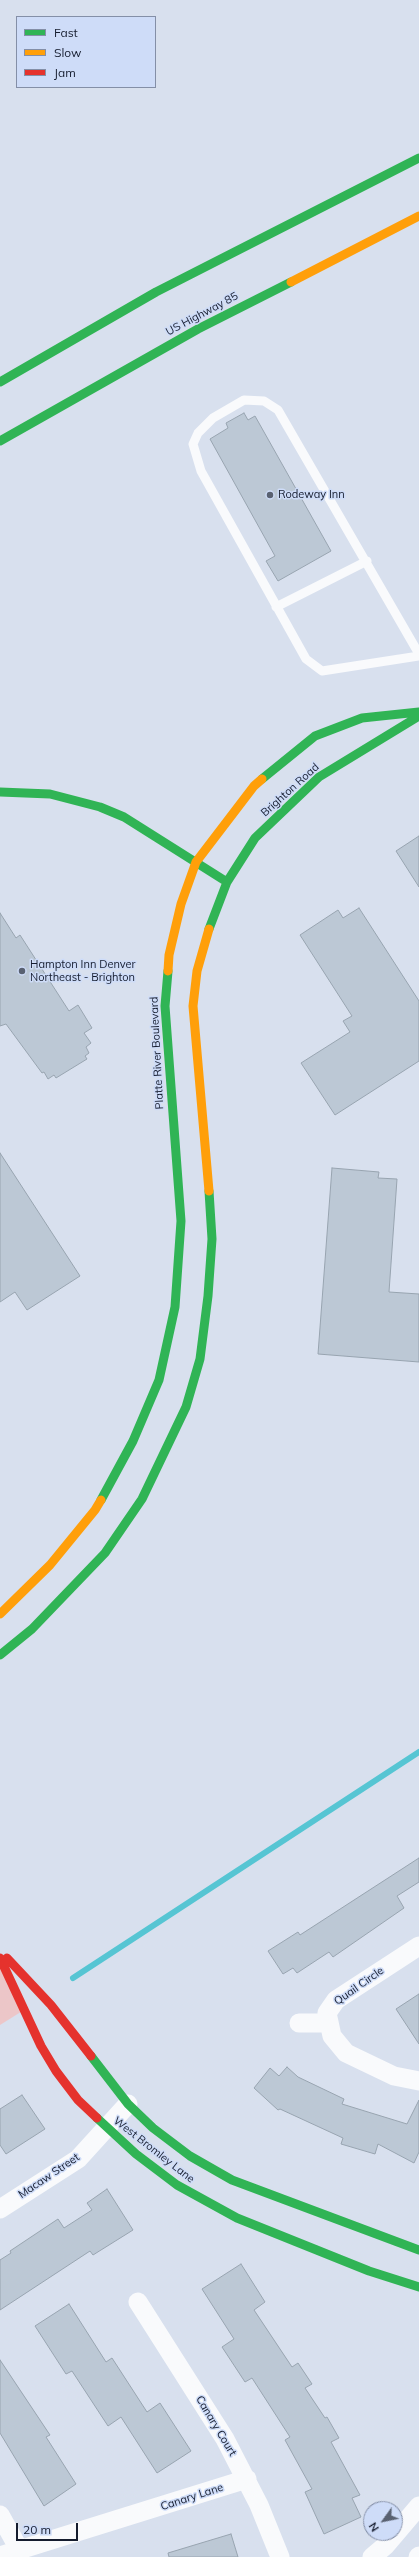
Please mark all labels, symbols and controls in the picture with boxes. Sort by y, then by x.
legend [16,16,156,88]
text: Fast [54,25,78,40]
text: Slow [54,45,82,60]
text: Jam [54,65,76,80]
street label: US Highway 85 [164,289,240,339]
place label: Rodeway Inn [278,488,345,502]
marker: Rodeway Inn [265,490,275,500]
street label: Brighton Road [258,760,322,820]
place label: Hampton Inn Denver Northeast - Brighton [30,958,136,984]
marker: Hampton Inn Denver Northeast - Brighton [17,966,27,976]
street label: Platte River Boulevard [147,996,167,1110]
street label: Quail Circle [332,1964,386,2008]
street label: West Bromley Lane [111,2114,197,2186]
street label: Macaw Street [16,2151,82,2201]
street label: Canary Court [193,2393,239,2459]
street label: Canary Lane [159,2481,225,2513]
north arrow [363,2501,403,2541]
scale bar [18,2515,80,2541]
text: N [366,2520,382,2534]
text: 20 m [23,2522,51,2537]

